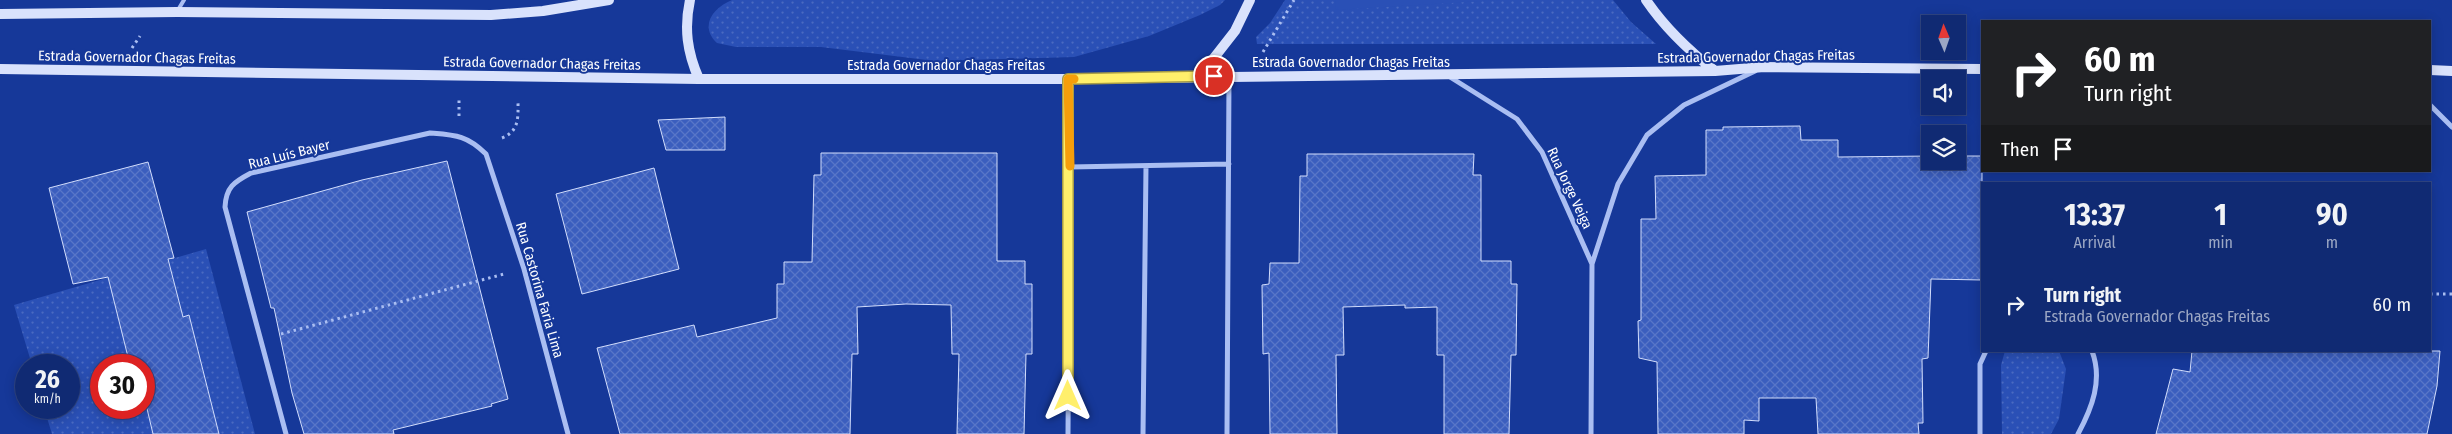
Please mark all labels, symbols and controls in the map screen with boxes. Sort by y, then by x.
north arrow [1921,15,1966,60]
map controls [1921,15,1966,170]
text: 60 m [2084,38,2155,80]
icon: right [2001,40,2066,105]
street label: Estrada Governador Chagas Freitas [1657,46,1855,67]
street label: Estrada Governador Chagas Freitas [38,47,236,68]
street label: Estrada Governador Chagas Freitas [443,53,641,74]
street label: Estrada Governador Chagas Freitas [1252,54,1450,71]
pin [1193,55,1235,97]
street label: Estrada Governador Chagas Freitas [847,57,1045,74]
icon: arrive [1200,62,1228,90]
button: sound [1921,70,1966,115]
text: Turn right [2084,80,2172,107]
button: layers [1921,125,1966,170]
icon: arrive [2049,135,2077,163]
street label: Rua Luís Bayer [247,136,332,173]
text: Then [2001,138,2039,161]
street label: Rua Jorge Veiga [1543,145,1596,232]
text: 13:37 [2064,197,2125,233]
text: 1 [2214,197,2227,233]
text: 90 [2316,197,2348,233]
street label: Rua Castorina Faria Lima [512,220,567,360]
text: Arrival [2073,233,2116,252]
text: min [2208,233,2233,252]
text: m [2326,233,2338,252]
text: Turn right [2044,284,2121,307]
icon: right [2001,291,2029,319]
text: 60 m [2373,293,2411,316]
text: Estrada Governador Chagas Freitas [2044,307,2270,326]
speed limit sign: 30 [90,354,155,419]
text: 26 [35,365,60,395]
position arrow [1041,369,1093,421]
text: km/h [34,392,61,406]

